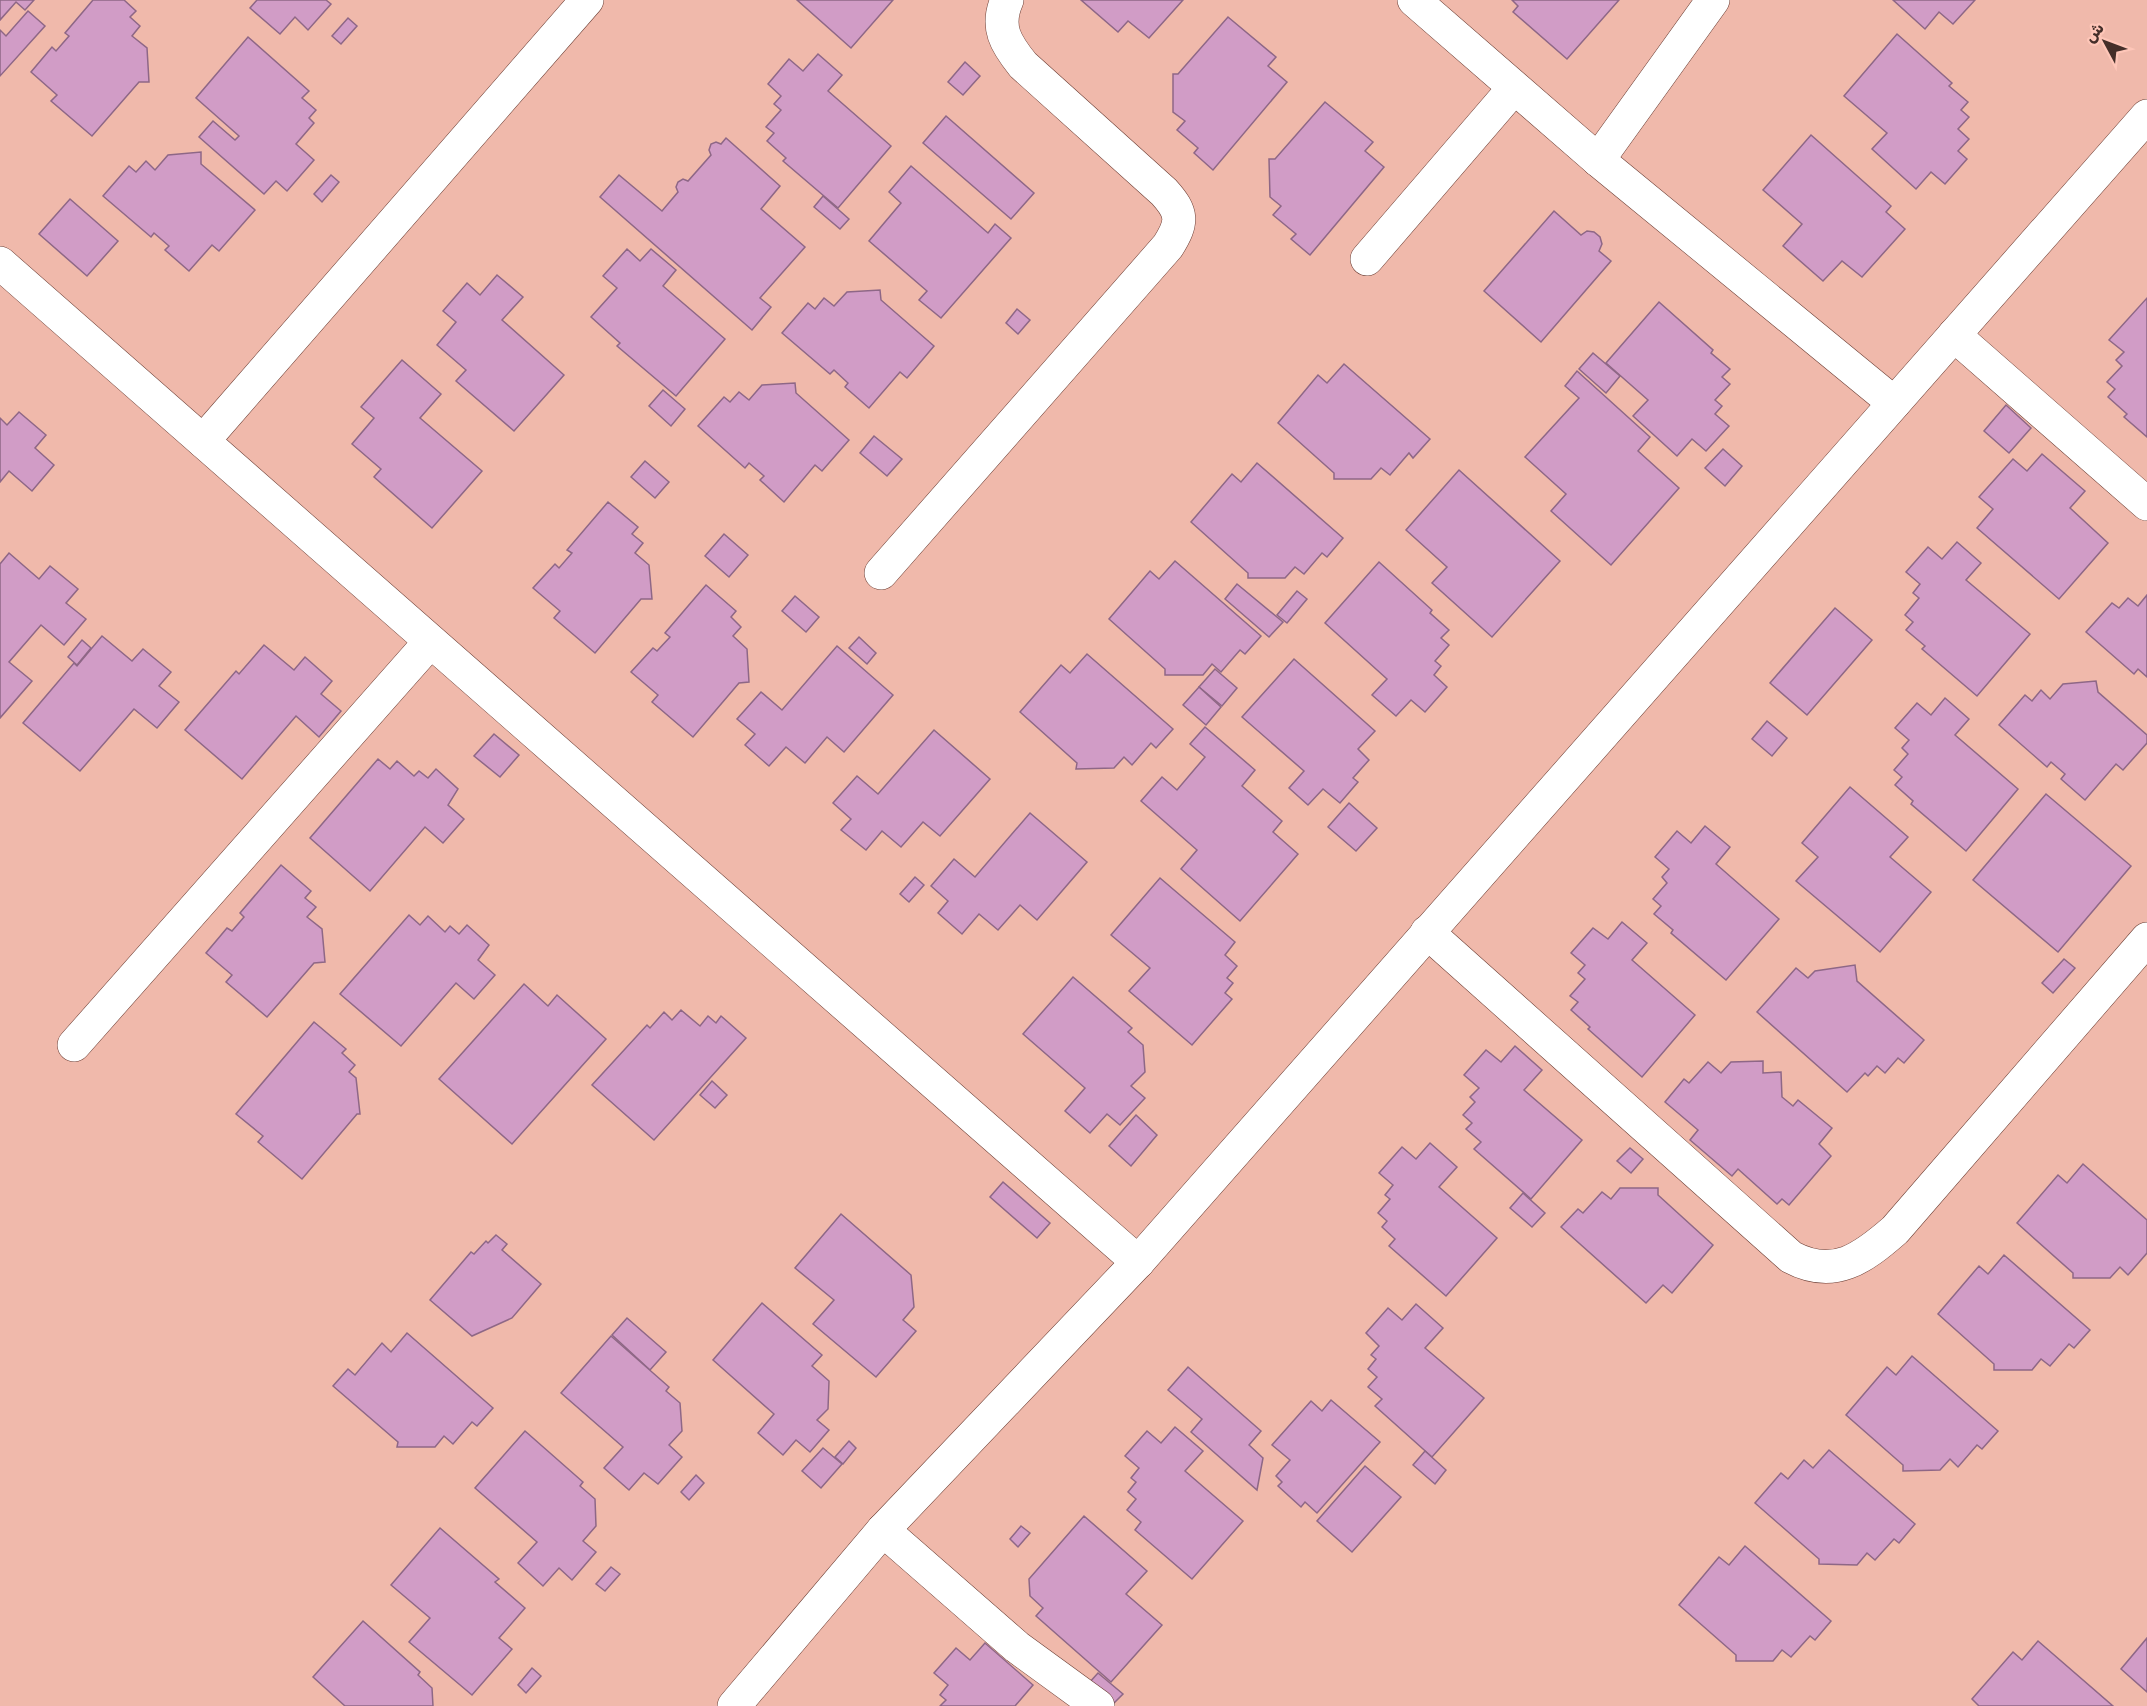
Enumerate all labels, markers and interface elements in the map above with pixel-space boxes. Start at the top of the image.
north arrow [2075,12,2135,72]
text: ش [2080,19,2108,46]

